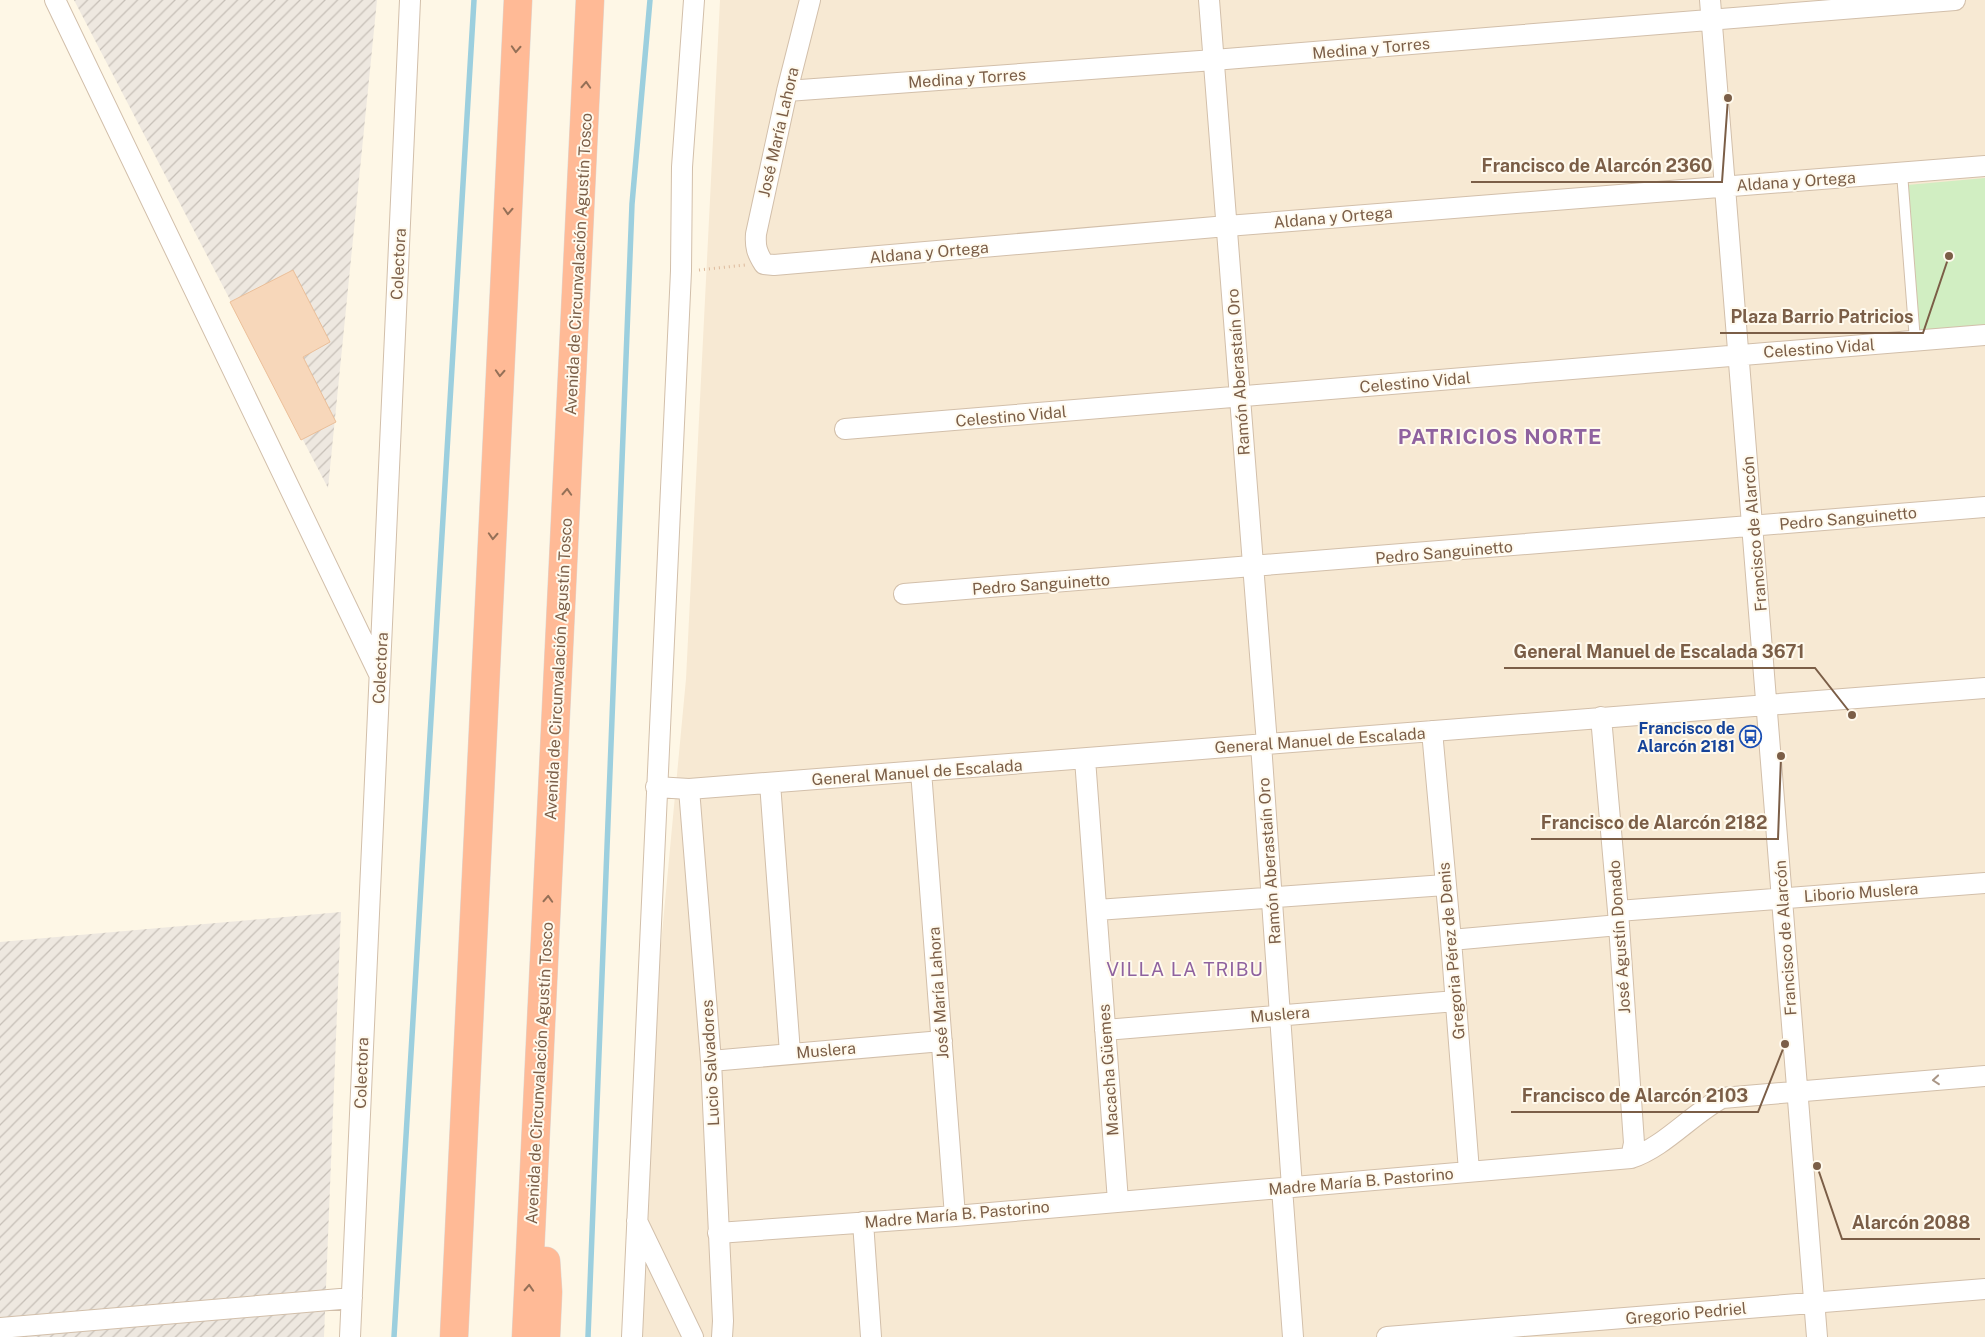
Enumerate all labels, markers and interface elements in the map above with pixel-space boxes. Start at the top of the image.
street label: Medina y Torres [1311,34,1431,63]
one-way arrow [511,45,521,53]
street label: José María Lahora [754,65,803,199]
street label: Medina y Torres [908,65,1027,92]
one-way arrow [581,80,592,88]
street label: Avenida de Circunvalación Agustín Tosco [561,112,596,416]
callout: Francisco de Alarcón 2360 [1471,149,1722,182]
text: Francisco de Alarcón 2360 [1482,155,1712,176]
street label: Aldana y Ortega [1736,168,1856,195]
street label: Aldana y Ortega [1273,203,1393,232]
one-way arrow [503,208,513,215]
street label: Colectora [387,228,410,300]
street label: Aldana y Ortega [869,238,989,267]
street label: Ramón Aberastaín Oro [1223,288,1254,456]
callout: Plaza Barrio Patricios [1720,300,1923,333]
text: Plaza Barrio Patricios [1730,306,1914,327]
street label: Celestino Vidal [1763,335,1875,362]
street label: Celestino Vidal [1359,368,1471,397]
one-way arrow [495,370,506,378]
street label: Celestino Vidal [955,402,1067,431]
district label: PATRICIOS NORTE [1398,424,1602,449]
street label: Francisco de Alarcón [1738,455,1771,612]
one-way arrow [561,487,572,495]
street label: Pedro Sanguinetto [1778,503,1918,534]
street label: Avenida de Circunvalación Agustín Tosco [541,517,576,821]
one-way arrow [487,532,498,540]
street label: Pedro Sanguinetto [1374,537,1514,568]
street label: Pedro Sanguinetto [972,570,1111,599]
street label: Colectora [369,632,392,704]
callout: General Manuel de Escalada 3671 [1504,635,1815,668]
text: General Manuel de Escalada 3671 [1514,641,1804,662]
place label: Francisco de Alarcón 2181 [1637,719,1735,756]
street label: General Manuel de Escalada [1214,724,1426,757]
bus stop icon: Francisco de Alarcón 2181 [1739,725,1763,749]
street label: General Manuel de Escalada [811,756,1023,789]
street label: Ramón Aberastaín Oro [1254,777,1285,945]
callout: Francisco de Alarcón 2182 [1531,806,1778,839]
text: Francisco de Alarcón 2182 [1541,812,1767,833]
street label: José Agustín Donado [1605,859,1634,1015]
street label: Francisco de Alarcón [1771,860,1800,1016]
street label: Gregoria Pérez de Denis [1434,862,1469,1040]
street label: Liborio Muslera [1803,879,1919,906]
one-way arrow [542,895,553,903]
street label: Avenida de Circunvalación Agustín Tosco [522,921,557,1225]
street label: José María Lahora [924,926,953,1060]
district label: VILLA LA TRIBU [1106,958,1264,980]
street label: Lucio Salvadores [698,999,723,1127]
street label: Muslera [1249,1002,1311,1027]
street label: Macacha Güemes [1094,1003,1123,1136]
street label: Colectora [351,1037,372,1109]
street label: Muslera [795,1038,857,1063]
one-way arrow [1932,1075,1940,1086]
callout: Francisco de Alarcón 2103 [1511,1079,1758,1112]
text: Francisco de Alarcón 2103 [1522,1085,1748,1106]
street label: Madre María B. Pastorino [1268,1164,1454,1199]
street label: Madre María B. Pastorino [864,1197,1050,1232]
callout: Alarcón 2088 [1842,1206,1980,1239]
text: Alarcón 2088 [1852,1212,1970,1233]
one-way arrow [523,1284,534,1292]
street label: Gregorio Pedriel [1625,1299,1748,1328]

